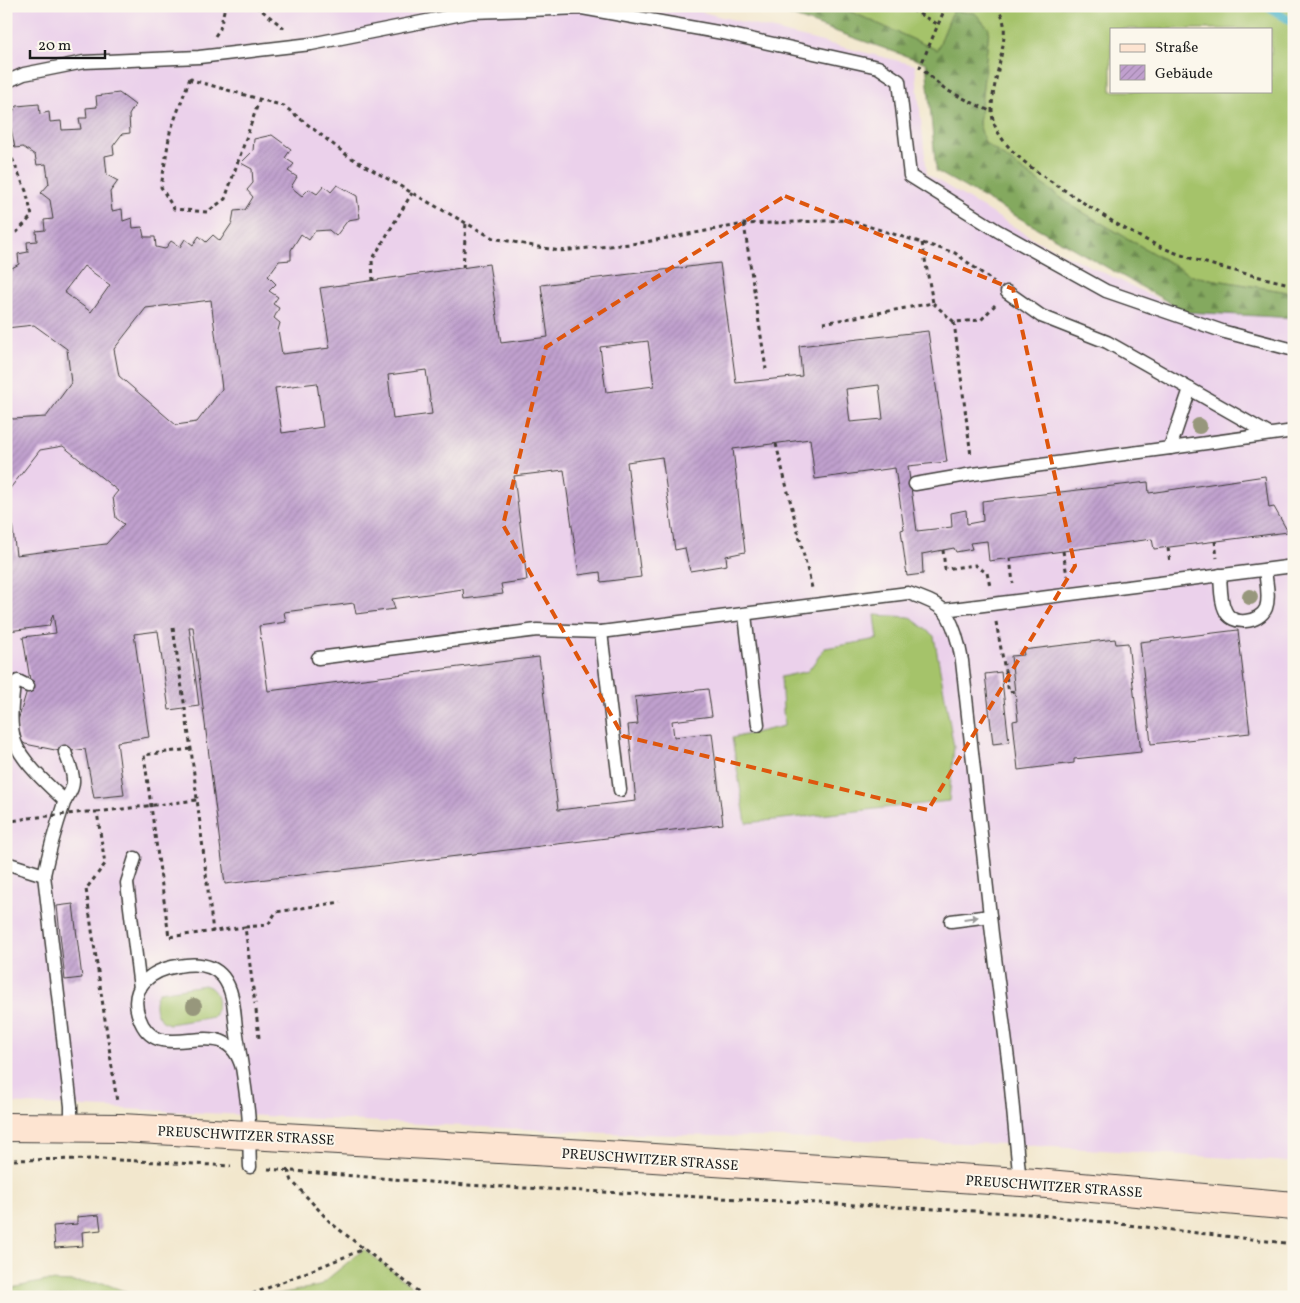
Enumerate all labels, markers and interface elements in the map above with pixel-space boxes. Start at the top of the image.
scale bar [30,28,105,60]
legend [1110,28,1272,92]
text: 20 m [38,36,71,57]
text: Straße [1155,38,1198,59]
text: Gebäude [1155,64,1213,85]
one-way arrow [963,914,979,922]
street label: PREUSCHWITZER STRASSE [157,1122,335,1151]
street label: PREUSCHWITZER STRASSE [561,1145,739,1176]
street label: PREUSCHWITZER STRASSE [965,1172,1143,1203]

